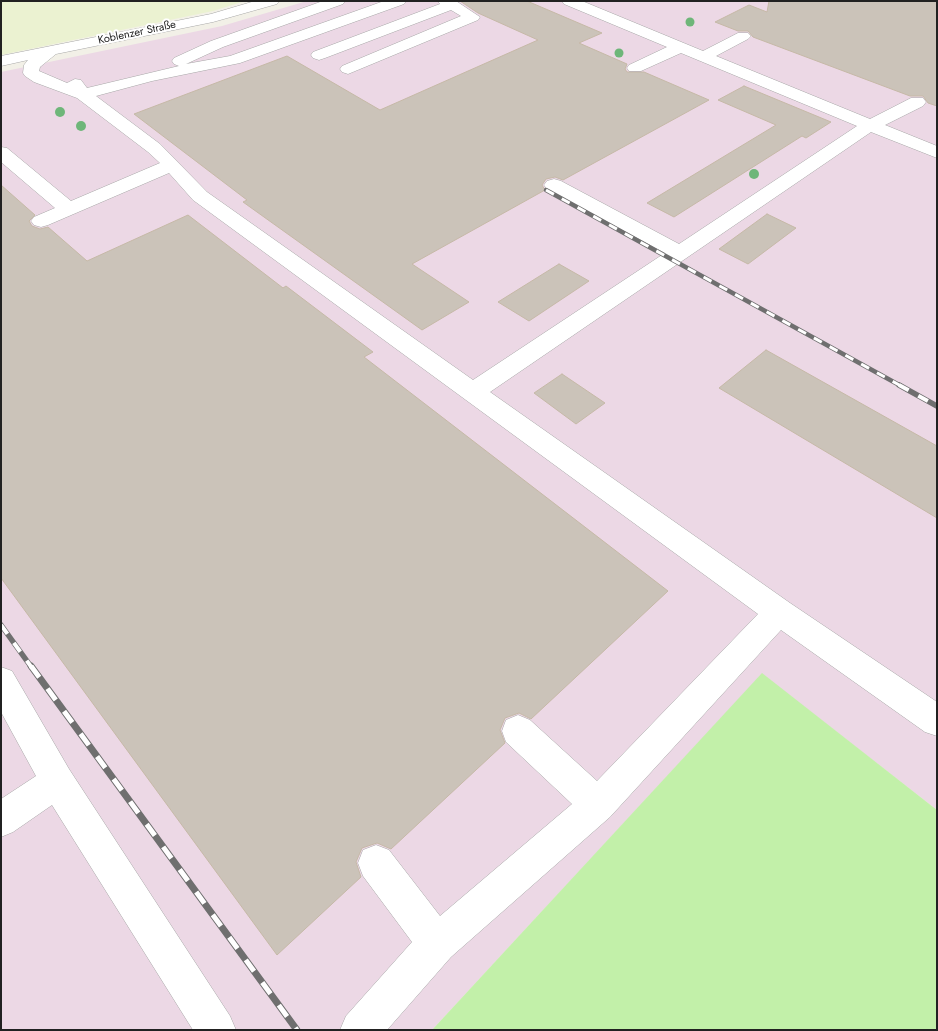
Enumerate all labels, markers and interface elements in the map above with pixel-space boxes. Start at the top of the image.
street label: Koblenzer Straße [97,18,177,48]

